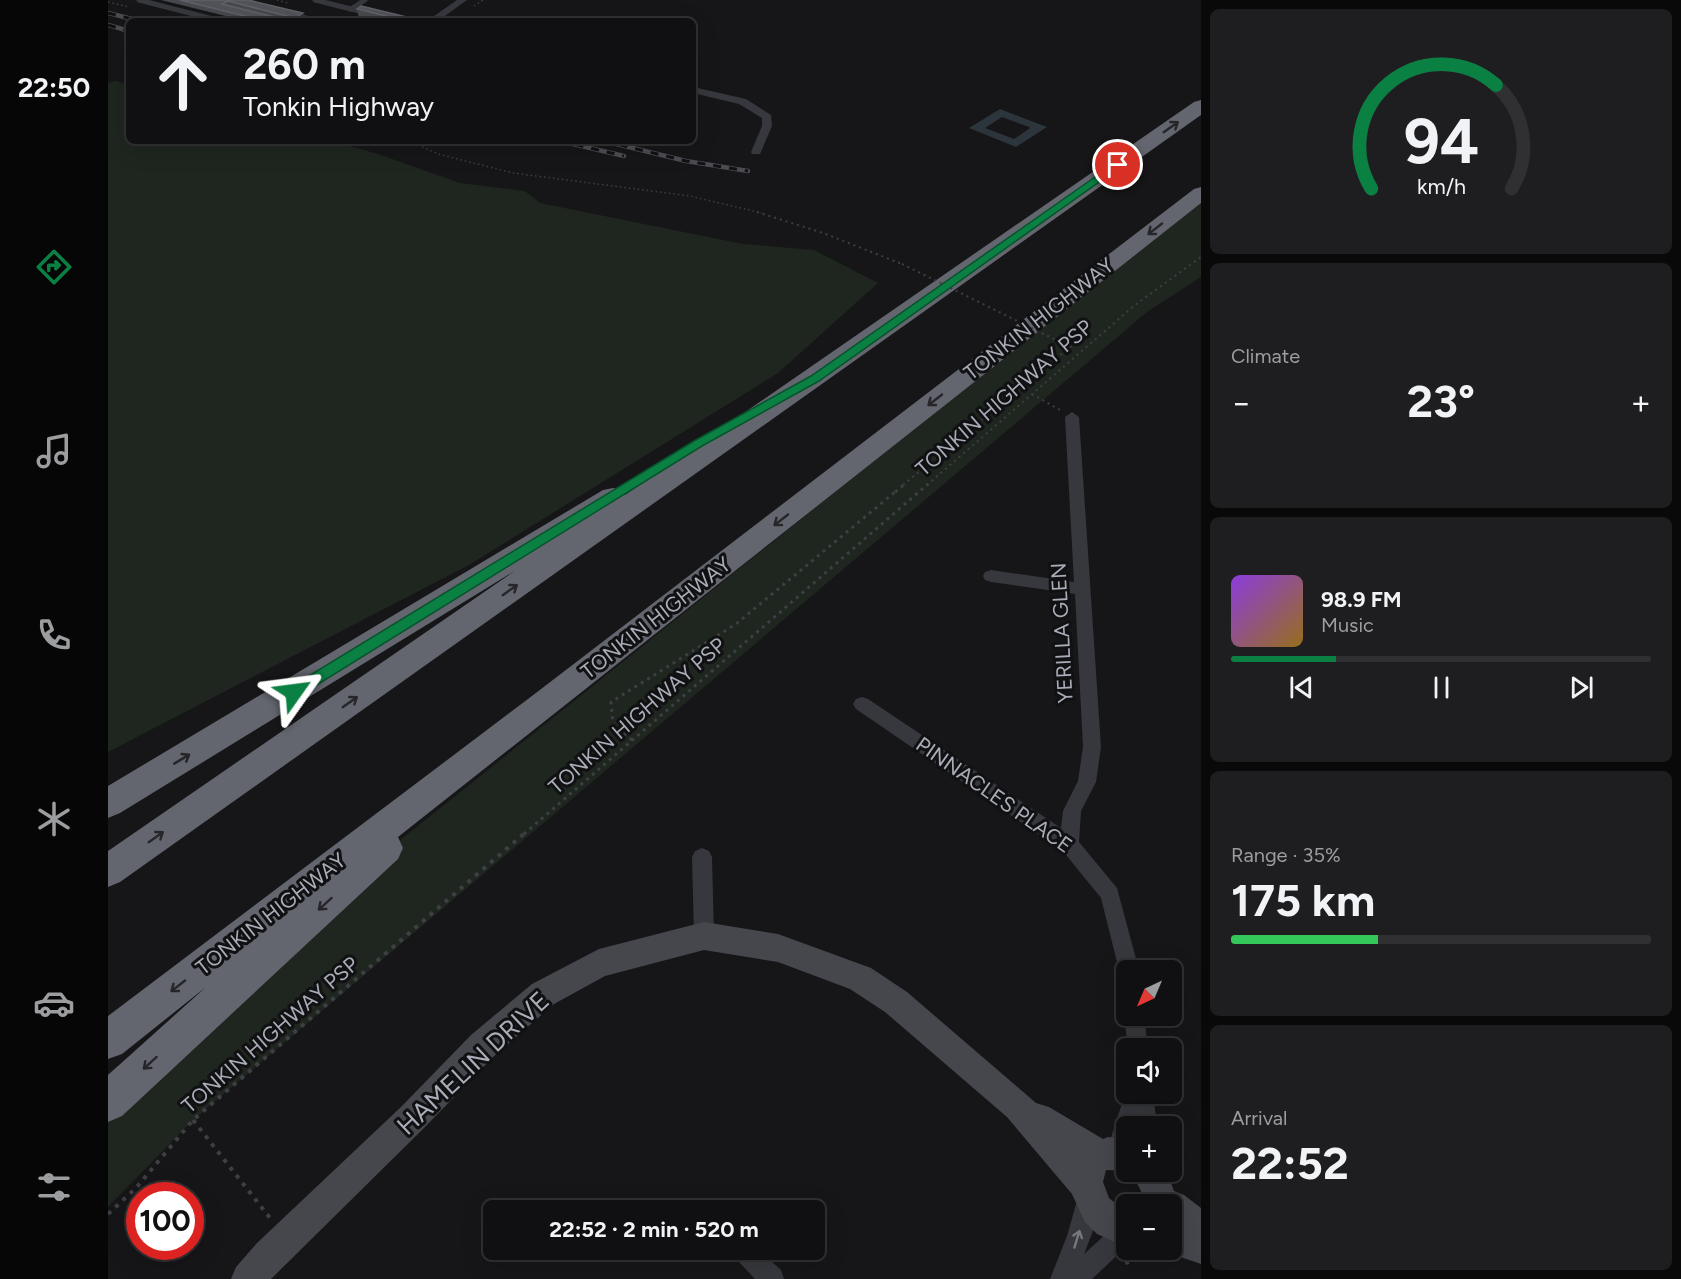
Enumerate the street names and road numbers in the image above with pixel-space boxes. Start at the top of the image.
street label: TONKIN HIGHWAY [959,252,1119,385]
street label: TONKIN HIGHWAY PSP [910,314,1097,481]
street label: TONKIN HIGHWAY [576,551,736,684]
street label: YERILLA GLEN [1045,562,1078,704]
street label: TONKIN HIGHWAY PSP [543,632,730,799]
street label: PINNACLES PLACE [911,731,1077,858]
street label: TONKIN HIGHWAY [191,847,351,980]
street label: TONKIN HIGHWAY PSP [176,951,363,1118]
street label: HAMELIN DRIVE [390,984,556,1142]

